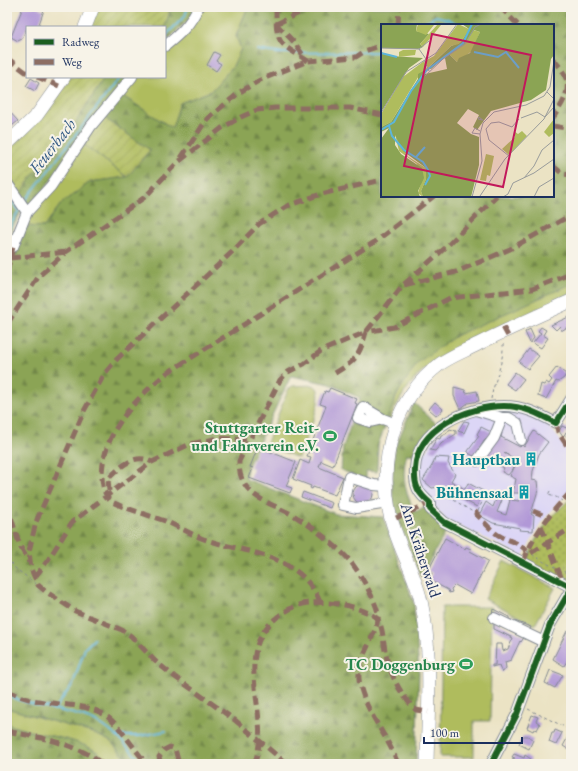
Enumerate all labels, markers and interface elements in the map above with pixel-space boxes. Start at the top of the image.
inset map [381,24,554,197]
legend [26,26,166,78]
text: Radweg [62,34,100,50]
text: Weg [62,54,82,70]
water label: Feuerbach [23,113,81,179]
place label: Stuttgarter Reit- und Fahrverein e.V. [191,417,319,456]
sports icon: Stuttgarter Reit- und Fahrverein e.V. [322,428,338,444]
place label: Hauptbau [452,449,520,470]
building icon: Hauptbau [523,451,539,467]
place label: Bühnensaal [436,482,513,503]
building icon: Bühnensaal [516,484,532,500]
street label: Am Kräherwald [396,499,446,601]
place label: TC Doggenburg [345,654,456,675]
sports icon: TC Doggenburg [458,656,474,672]
scale bar [424,719,522,745]
text: 100 m [430,725,460,741]

